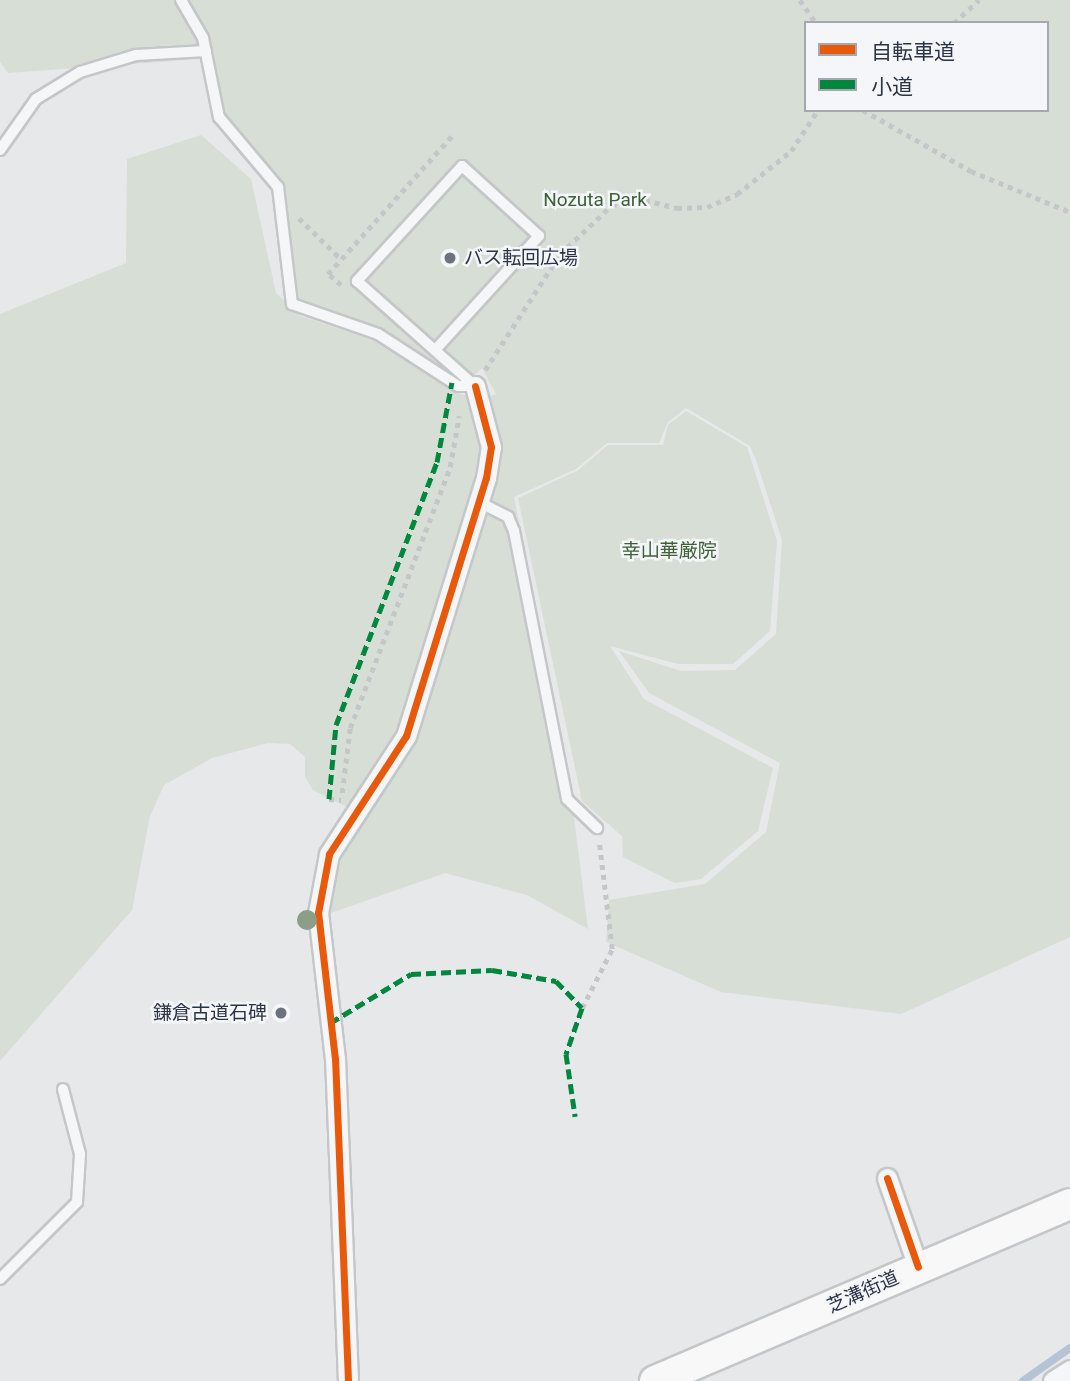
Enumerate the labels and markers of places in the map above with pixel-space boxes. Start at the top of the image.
place label: バス転回広場 [464,247,578,269]
marker: バス転回広場 [442,250,458,266]
place label: 鎌倉古道石碑 [153,1002,267,1024]
marker: 鎌倉古道石碑 [273,1005,289,1021]

